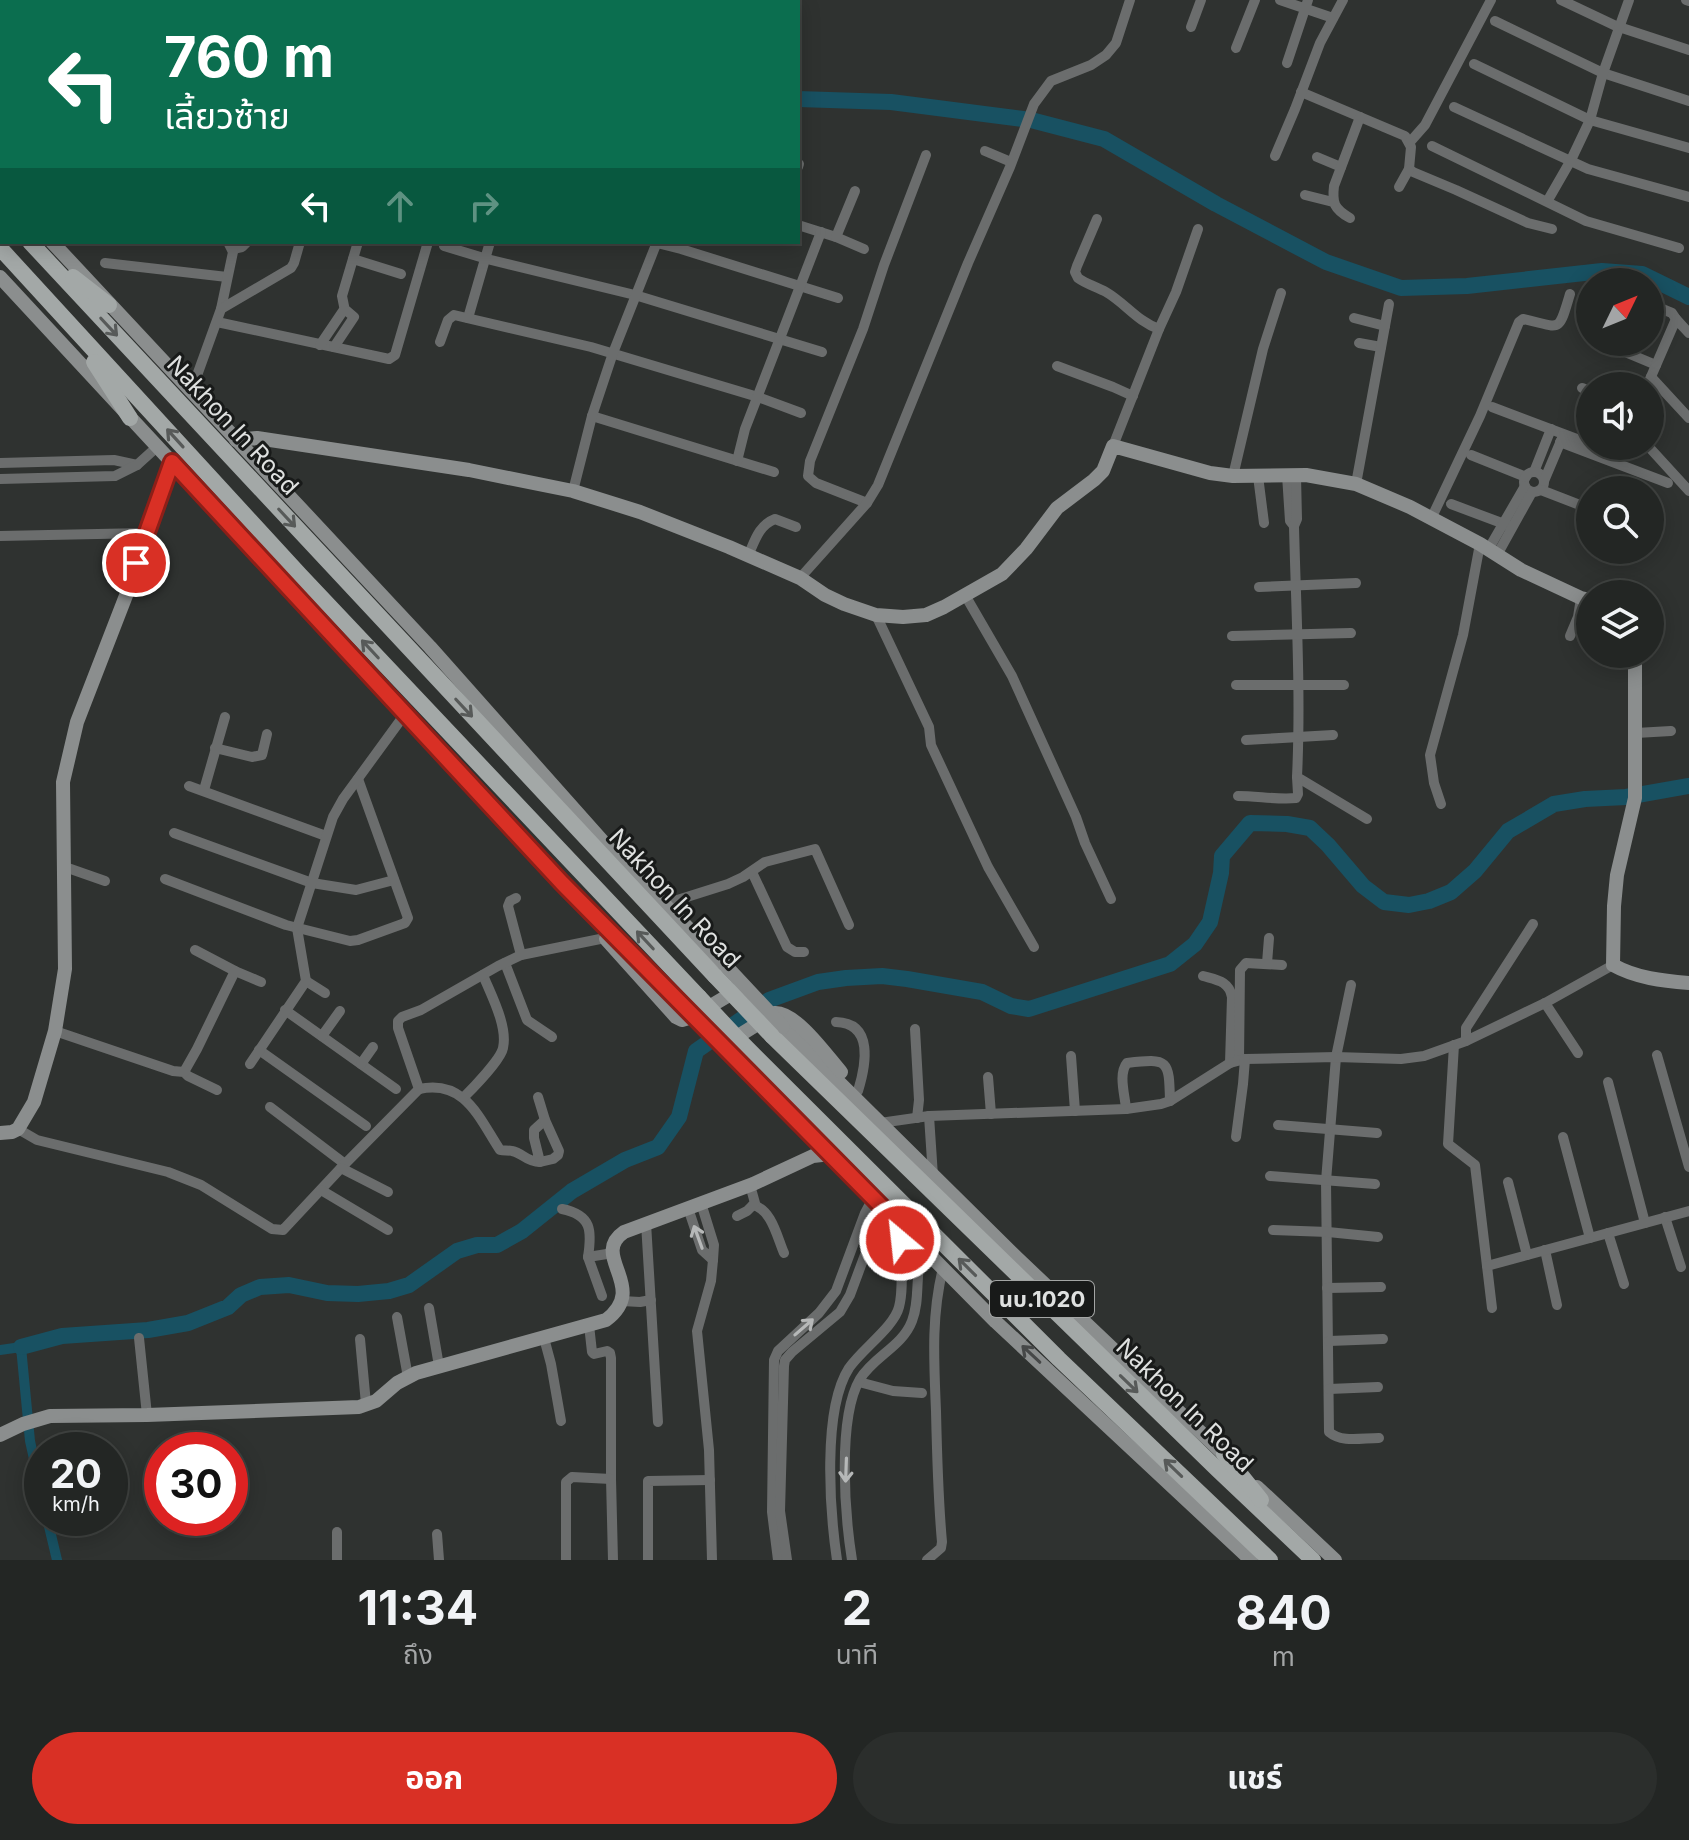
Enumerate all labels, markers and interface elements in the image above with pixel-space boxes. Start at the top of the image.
text: 760 m [164,23,334,91]
icon: left [32,32,136,136]
text: เลี้ยวซ้าย [164,94,290,138]
icon: left [294,184,338,228]
icon: ahead [378,184,422,228]
icon: right [462,184,506,228]
north arrow [1576,268,1664,356]
map controls [1576,268,1664,668]
one-way arrow [100,317,118,337]
street label: Nakhon In Road [161,349,305,501]
button: sound [1576,372,1664,460]
one-way arrow [165,428,184,448]
button: search [1576,476,1664,564]
one-way arrow [277,507,295,527]
pin [102,529,170,597]
icon: arrive [114,541,158,585]
button: layers [1576,580,1664,668]
one-way arrow [361,639,380,659]
one-way arrow [455,697,473,717]
street label: Nakhon In Road [603,822,747,974]
one-way arrow [636,930,655,950]
position arrow [858,1198,942,1282]
one-way arrow [690,1225,704,1250]
one-way arrow [957,1257,976,1277]
road number: นบ.1020 [990,1281,1094,1317]
one-way arrow [793,1318,813,1336]
street label: Nakhon In Road [1110,1332,1260,1478]
one-way arrow [1021,1345,1041,1364]
one-way arrow [1119,1374,1138,1393]
speed limit sign: 30 [144,1432,248,1536]
text: 20 [50,1449,102,1498]
one-way arrow [838,1456,853,1483]
one-way arrow [1163,1459,1183,1478]
text: km/h [52,1492,100,1516]
text: 11:34 [357,1578,478,1637]
text: 2 [842,1578,872,1637]
text: 840 [1235,1583,1332,1642]
text: ถึง [403,1639,433,1670]
text: นาที [836,1639,878,1670]
text: m [1272,1641,1295,1672]
button: ออก [32,1732,837,1824]
button: แชร์ [853,1732,1657,1824]

